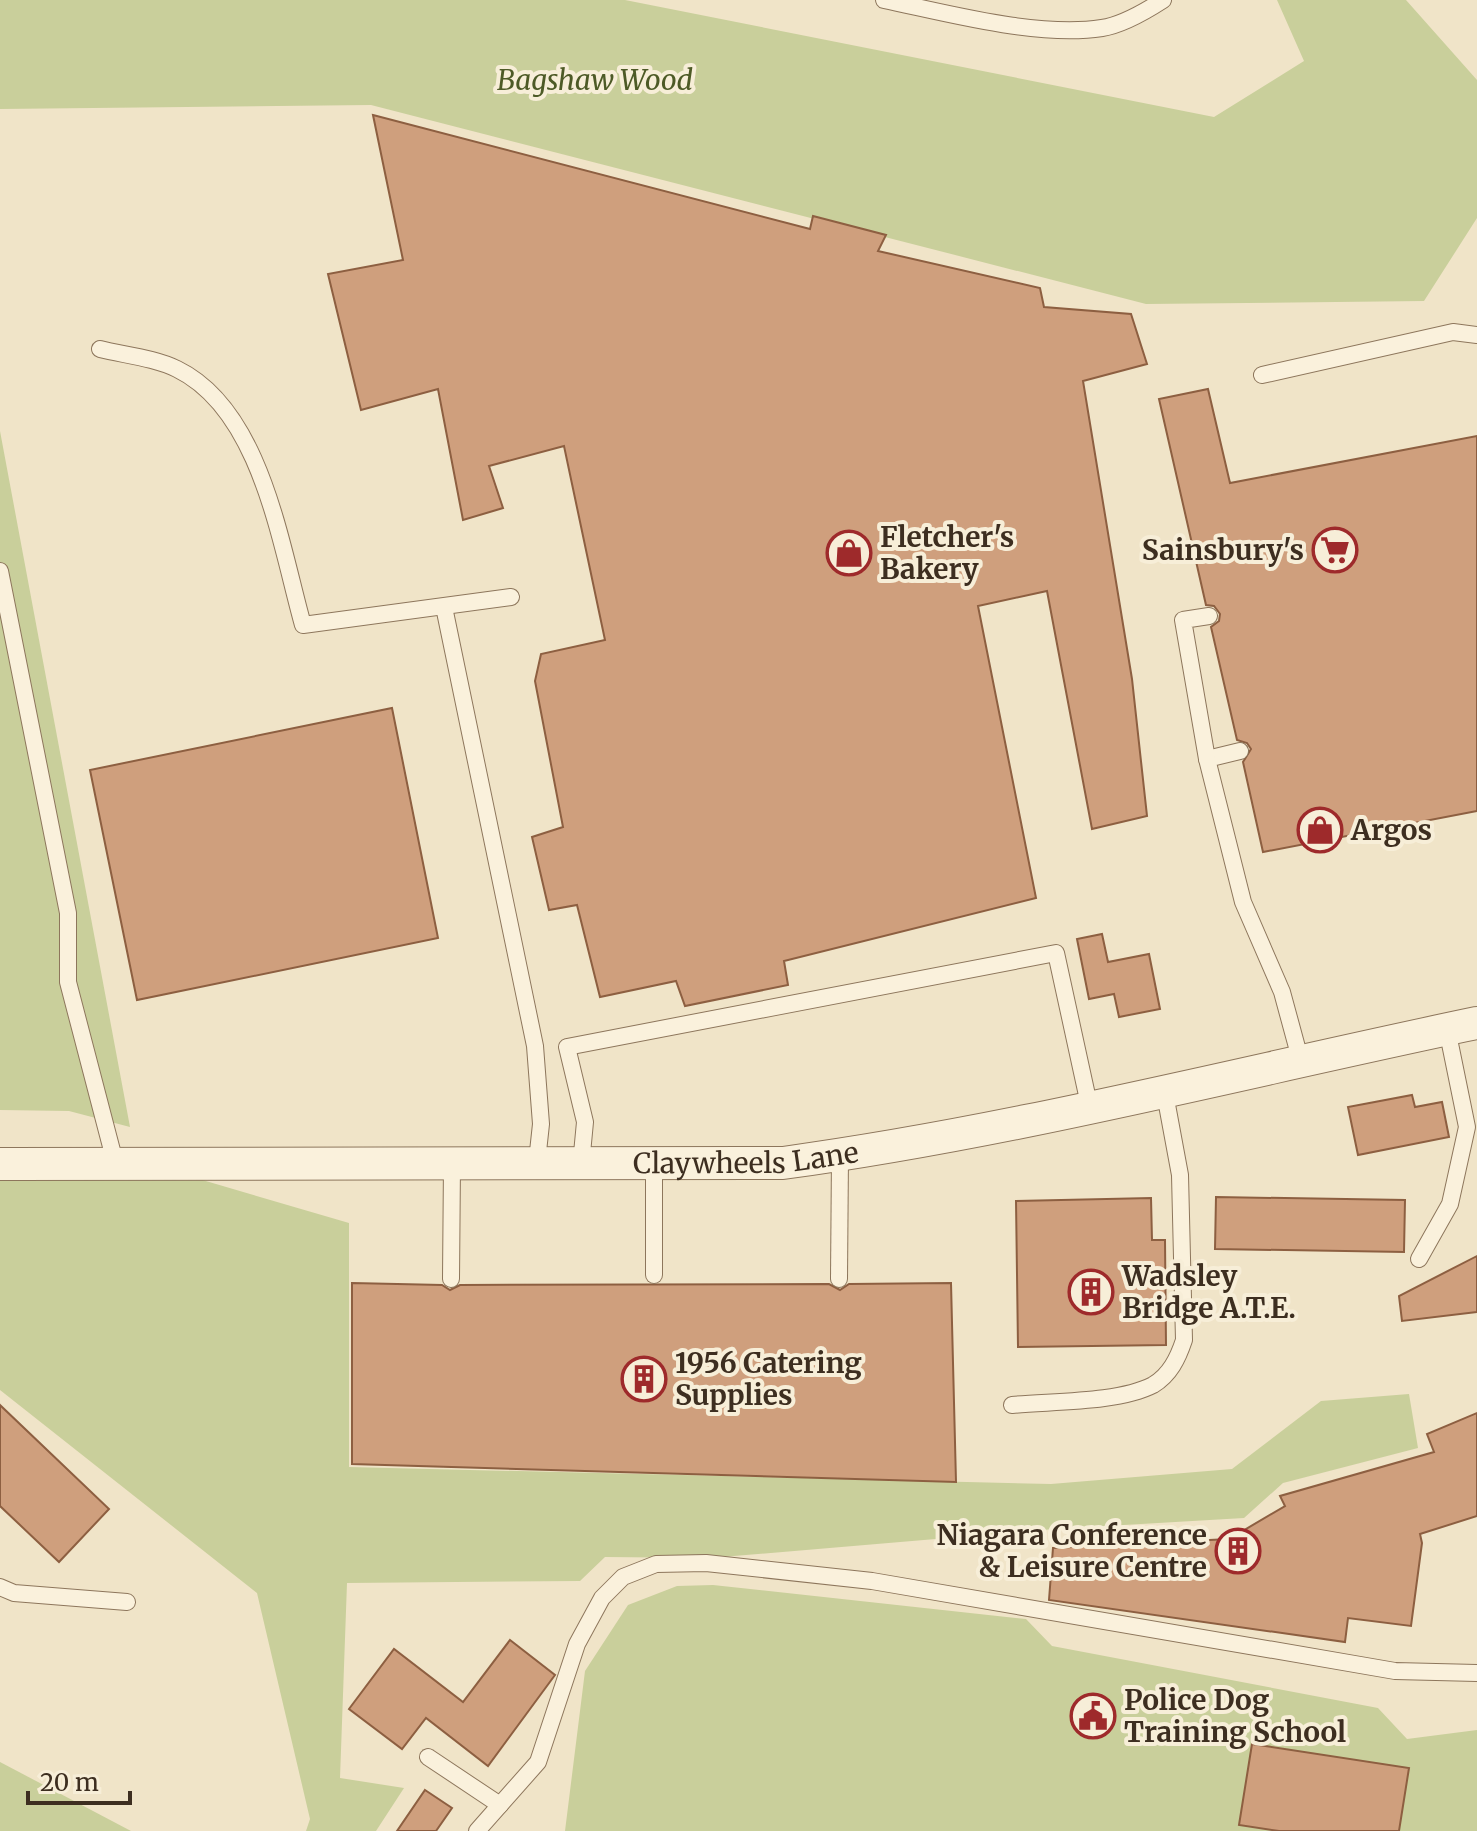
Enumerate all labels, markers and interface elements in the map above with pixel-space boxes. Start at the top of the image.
park label: Bagshaw Wood [497,62,693,98]
place label: Fletcher's Bakery [880,519,1014,587]
supermarket icon: Sainsbury's [1311,526,1359,574]
shop icon: Fletcher's Bakery [825,529,873,577]
place label: Sainsbury's [1142,532,1304,568]
shop icon: Argos [1296,806,1344,854]
place label: Argos [1350,812,1432,848]
street label: Claywheels Lane [633,1134,861,1181]
place label: Wadsley Bridge A.T.E. [1121,1258,1296,1326]
building icon: Wadsley Bridge A.T.E. [1067,1268,1115,1316]
place label: 1956 Catering Supplies [675,1345,862,1413]
building icon: 1956 Catering Supplies [620,1355,668,1403]
place label: Niagara Conference & Leisure Centre [937,1517,1207,1585]
building icon: Niagara Conference & Leisure Centre [1214,1527,1262,1575]
place label: Police Dog Training School [1124,1682,1346,1750]
public building icon: Police Dog Training School [1069,1692,1117,1740]
scale bar [28,1755,130,1805]
text: 20 m [40,1767,99,1798]

